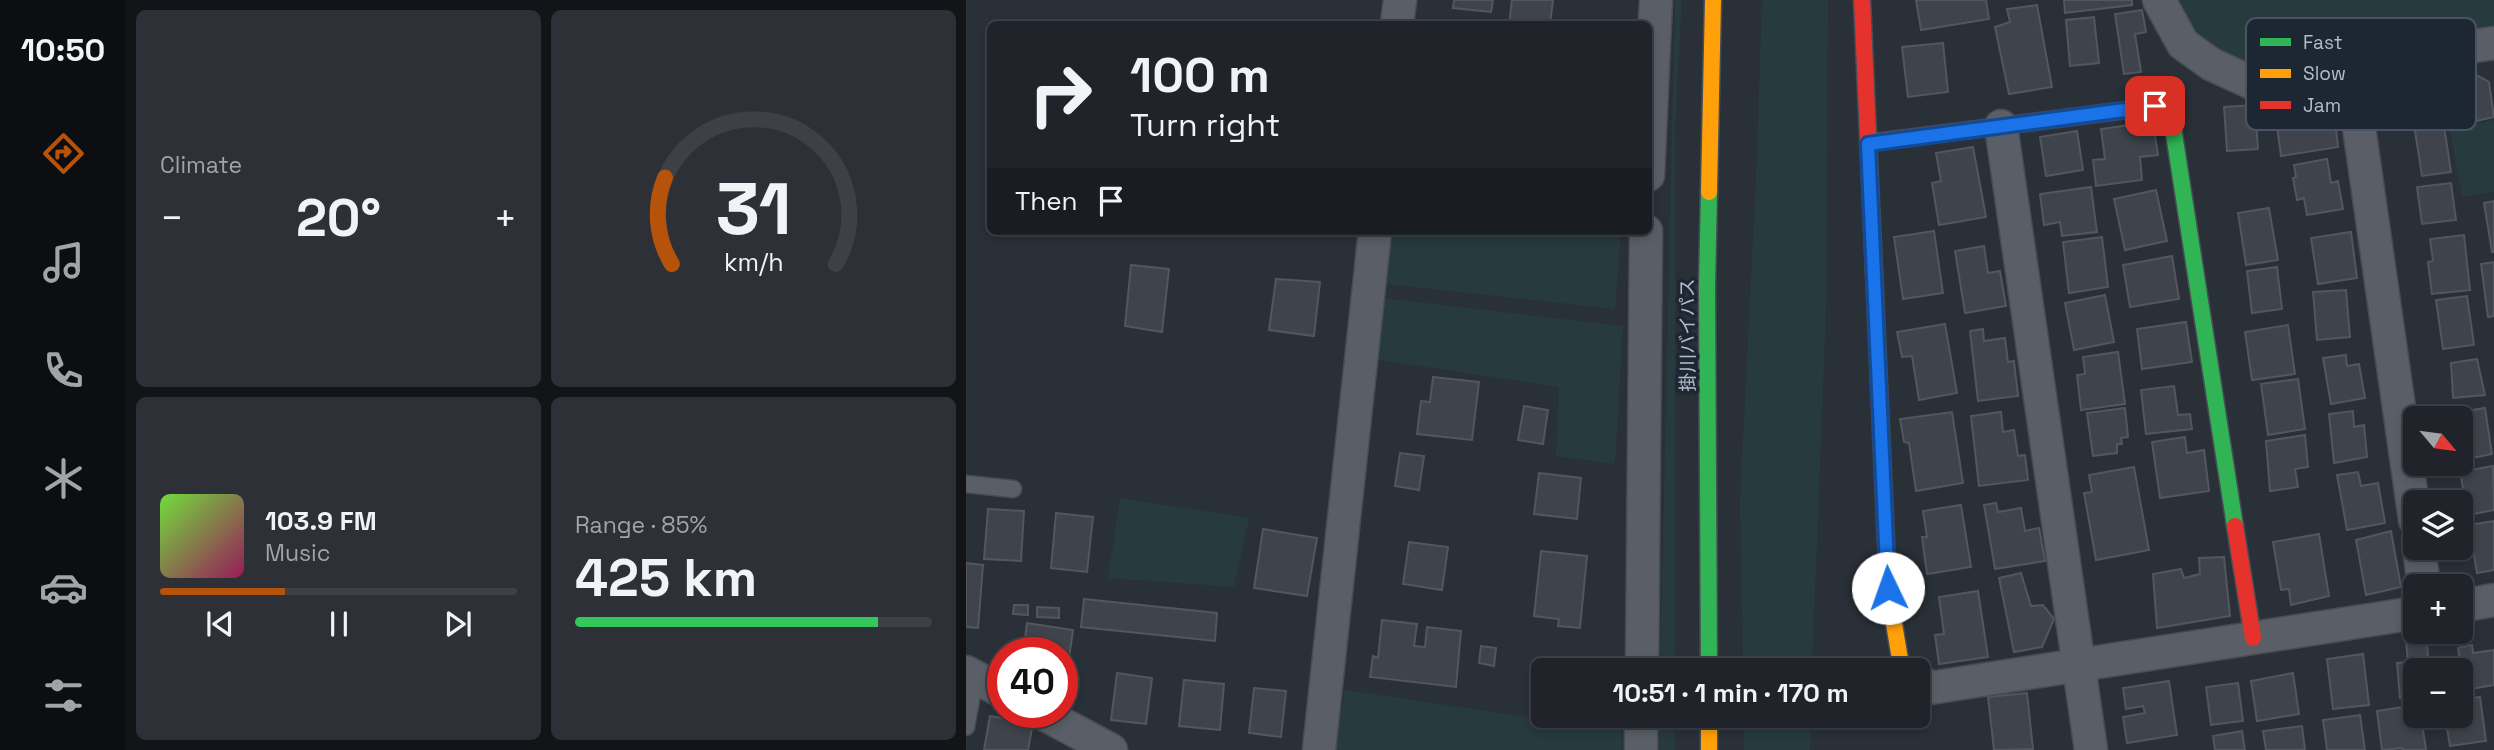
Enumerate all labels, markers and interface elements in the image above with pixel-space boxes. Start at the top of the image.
legend [2246,18,2476,130]
text: 10:50 [21,30,105,70]
text: Fast [2303,30,2343,55]
text: 100 m [1130,44,1270,106]
icon: right [1015,49,1106,140]
text: Slow [2303,61,2346,86]
pin [2125,76,2185,136]
icon: arrive [2136,87,2174,125]
text: Jam [2303,93,2341,118]
text: Turn right [1130,105,1280,145]
icon: directions [39,129,88,178]
text: Climate [160,150,242,180]
text: 31 [716,163,791,256]
icon: arrive [1092,182,1130,220]
text: Then [1015,184,1078,218]
text: 20° [296,185,381,251]
text: − [160,194,184,242]
text: + [493,194,517,242]
icon: music [39,238,88,287]
text: km/h [724,246,783,278]
street label: 掛川バイパス [1675,278,1700,392]
icon: phone [39,346,88,395]
north arrow [2403,406,2473,476]
map controls [2403,406,2473,728]
icon: climate [39,454,88,503]
button: layers [2403,490,2473,560]
text: 103.9 FM [265,504,377,538]
text: Range · 85% [575,510,707,540]
text: Music [265,538,330,568]
text: 425 km [575,545,757,611]
position arrow [1851,551,1925,625]
icon: car [39,563,88,612]
button: + [2403,574,2473,644]
icon: previous [201,605,239,643]
icon: pause [320,605,358,643]
icon: next [439,605,477,643]
speed limit sign: 40 [987,637,1078,728]
button: − [2403,658,2473,728]
icon: filters [39,671,88,720]
text: 10:51 · 1 min · 170 m [1612,676,1849,710]

